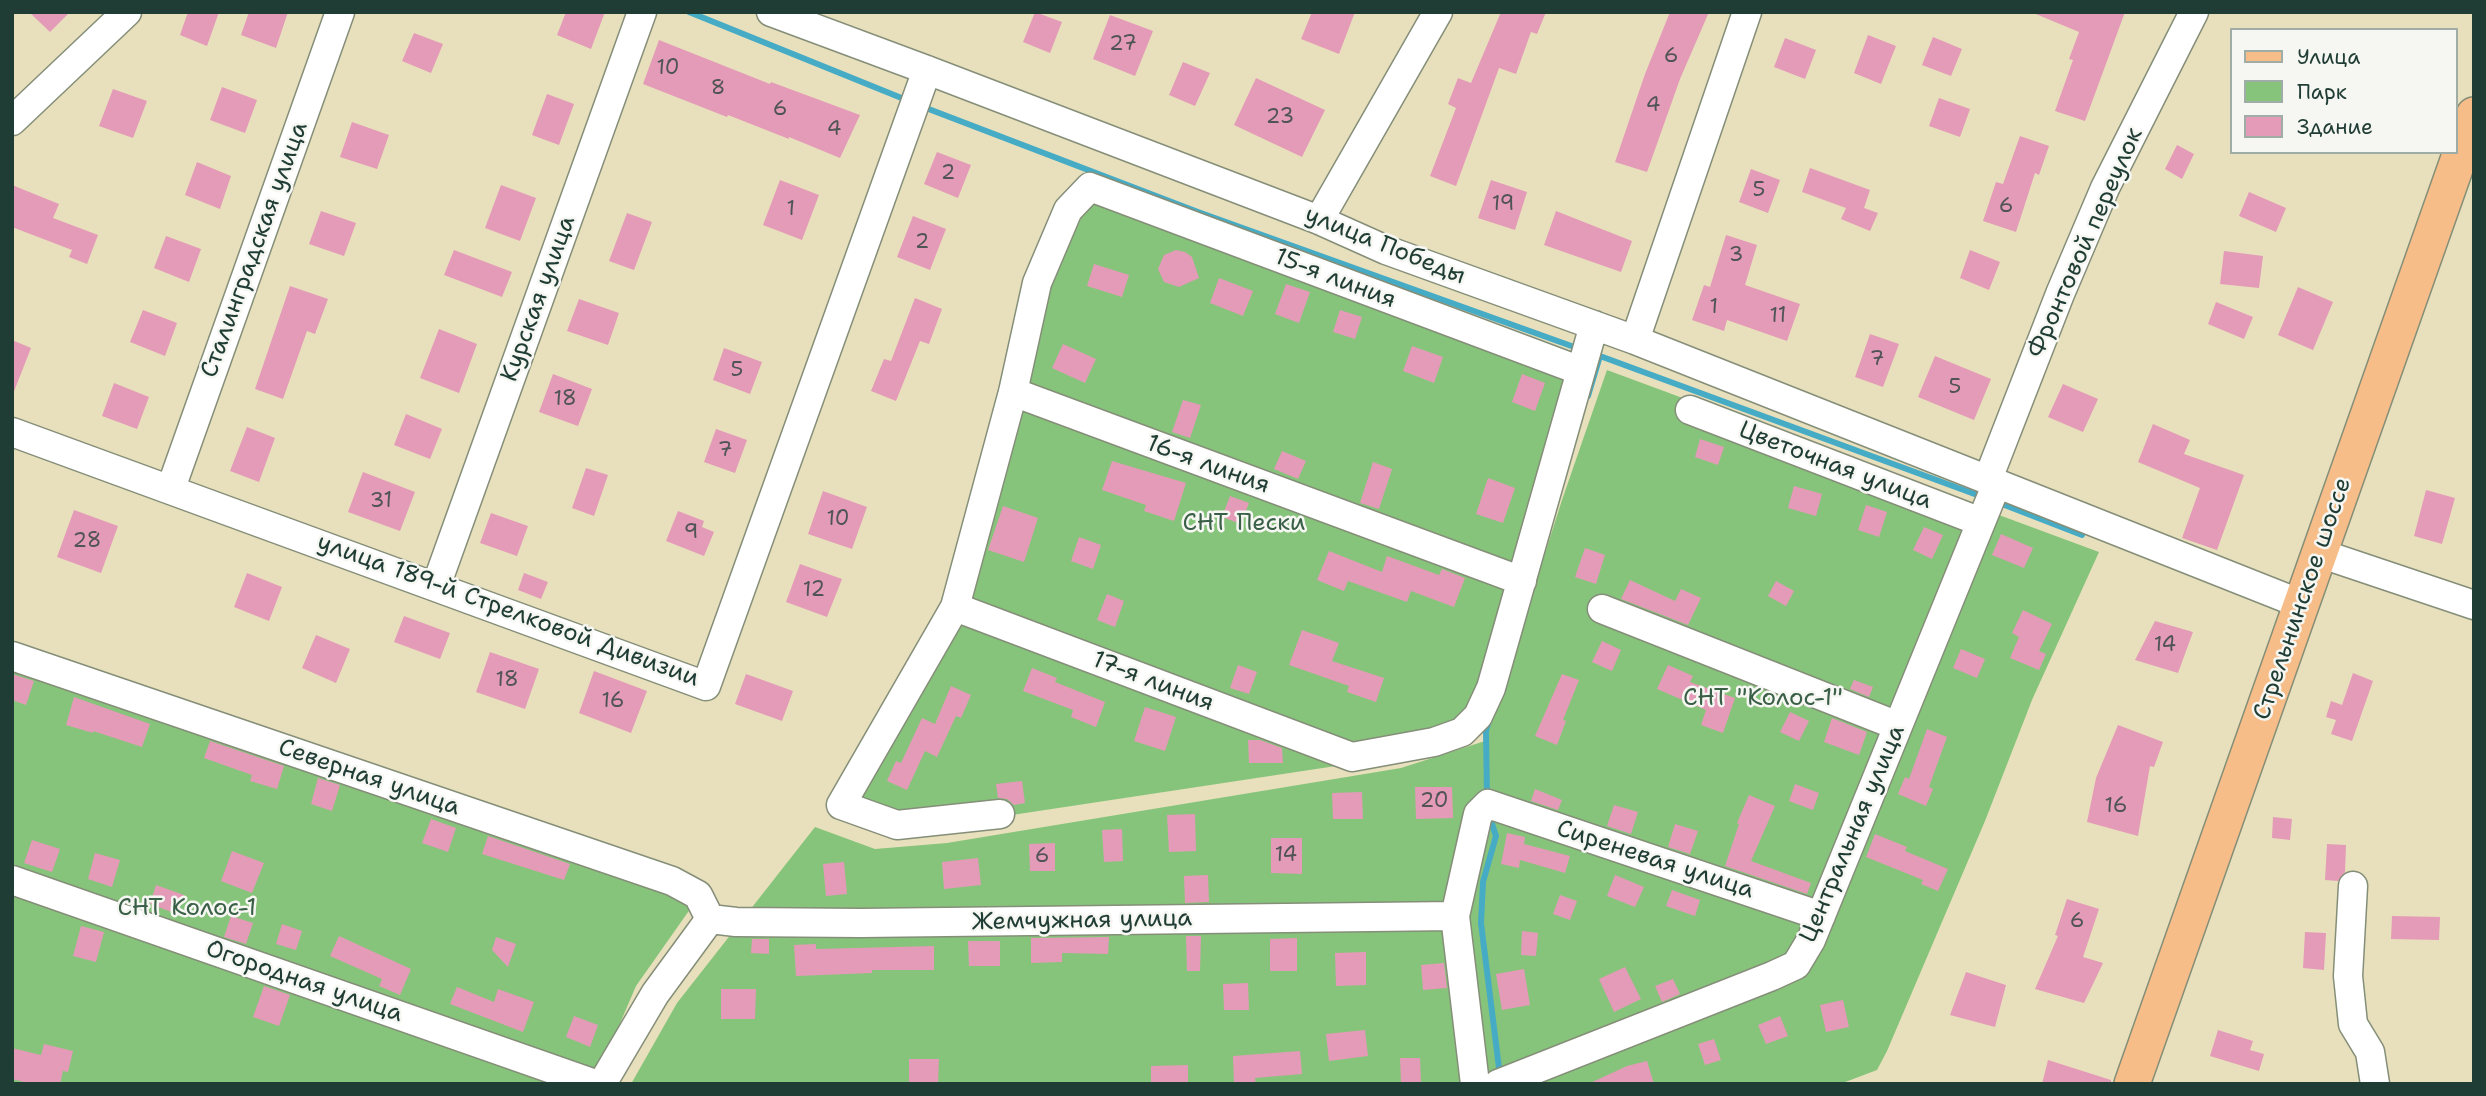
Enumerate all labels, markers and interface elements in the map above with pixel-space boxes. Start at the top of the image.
legend [2230,28,2458,154]
house number: 27 [1109,32,1137,58]
text: Улица [2297,43,2360,71]
house number: 6 [1664,44,1678,70]
house number: 10 [657,56,679,82]
house number: 8 [711,76,725,102]
text: Парк [2297,78,2347,106]
house number: 4 [1646,93,1660,119]
house number: 6 [773,97,787,123]
house number: 23 [1266,105,1294,131]
text: Здание [2297,113,2373,141]
house number: 4 [827,117,841,143]
street label: Сталинградская улица [195,118,315,382]
street label: Фронтовой переулок [2022,124,2150,362]
house number: 2 [941,161,955,187]
house number: 5 [1753,178,1765,204]
house number: 19 [1492,192,1514,218]
house number: 6 [1999,194,2013,220]
house number: 1 [787,197,795,223]
street label: улица Победы [1300,201,1470,291]
street label: Курская улица [496,212,582,386]
house number: 2 [915,230,929,256]
street label: 15-я линия [1270,243,1400,315]
house number: 3 [1729,243,1743,269]
house number: 1 [1710,295,1718,321]
house number: 11 [1770,304,1786,330]
house number: 7 [1870,347,1884,373]
house number: 5 [731,358,743,384]
house number: 5 [1949,375,1961,401]
house number: 18 [553,387,577,413]
street label: Цветочная улица [1735,416,1935,516]
street label: 16-я линия [1143,429,1273,501]
house number: 7 [718,438,732,464]
street label: Стрельнинское шоссе [2248,474,2358,724]
house number: 31 [370,489,392,515]
house number: 10 [827,507,849,533]
park label: СНТ Пески [1183,510,1305,538]
house number: 9 [684,520,698,546]
street label: улица 189-й Стрелковой Дивизии [313,528,703,694]
house number: 28 [73,529,101,555]
house number: 12 [803,578,825,604]
house number: 14 [2154,633,2176,659]
street label: 17-я линия [1088,646,1218,718]
house number: 18 [495,668,519,694]
park label: СНТ "Колос-1" [1683,685,1843,713]
house number: 16 [602,689,624,715]
street label: Центральная улица [1794,721,1912,947]
street label: Северная улица [274,733,464,823]
house number: 20 [1420,789,1448,815]
house number: 16 [2105,794,2127,820]
street label: Сиреневая улица [1553,815,1757,905]
house number: 14 [1275,843,1297,869]
house number: 6 [1035,844,1049,870]
park label: СНТ Колос-1 [117,895,257,923]
street label: Жемчужная улица [972,905,1192,937]
house number: 6 [2070,909,2084,935]
street label: Огородная улица [202,935,406,1029]

